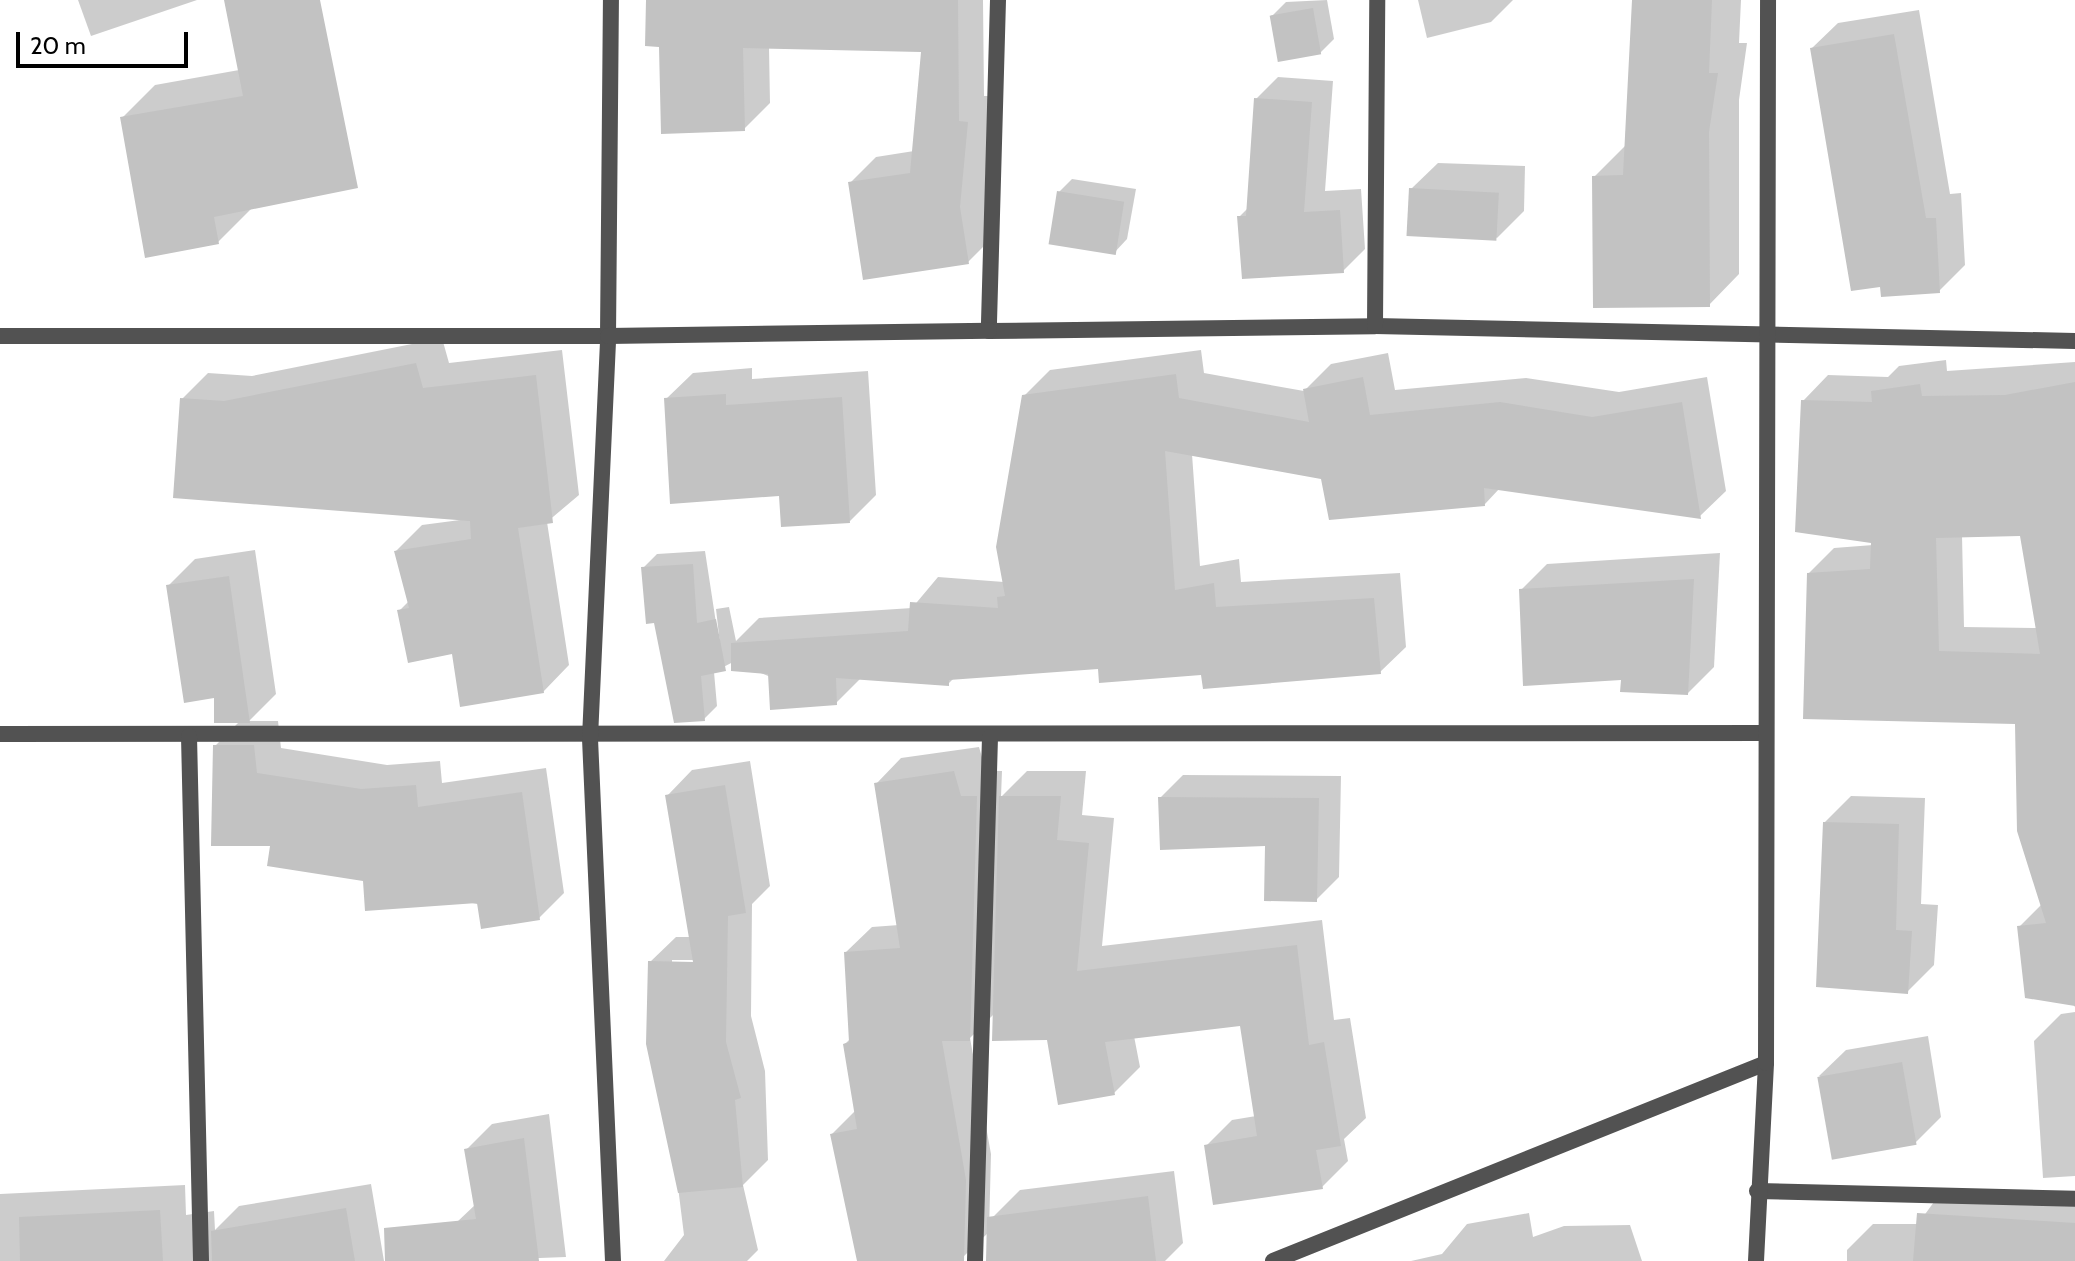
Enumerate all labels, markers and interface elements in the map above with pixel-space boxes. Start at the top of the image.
scale bar [20,16,192,66]
text: 20 m [30,31,86,60]

